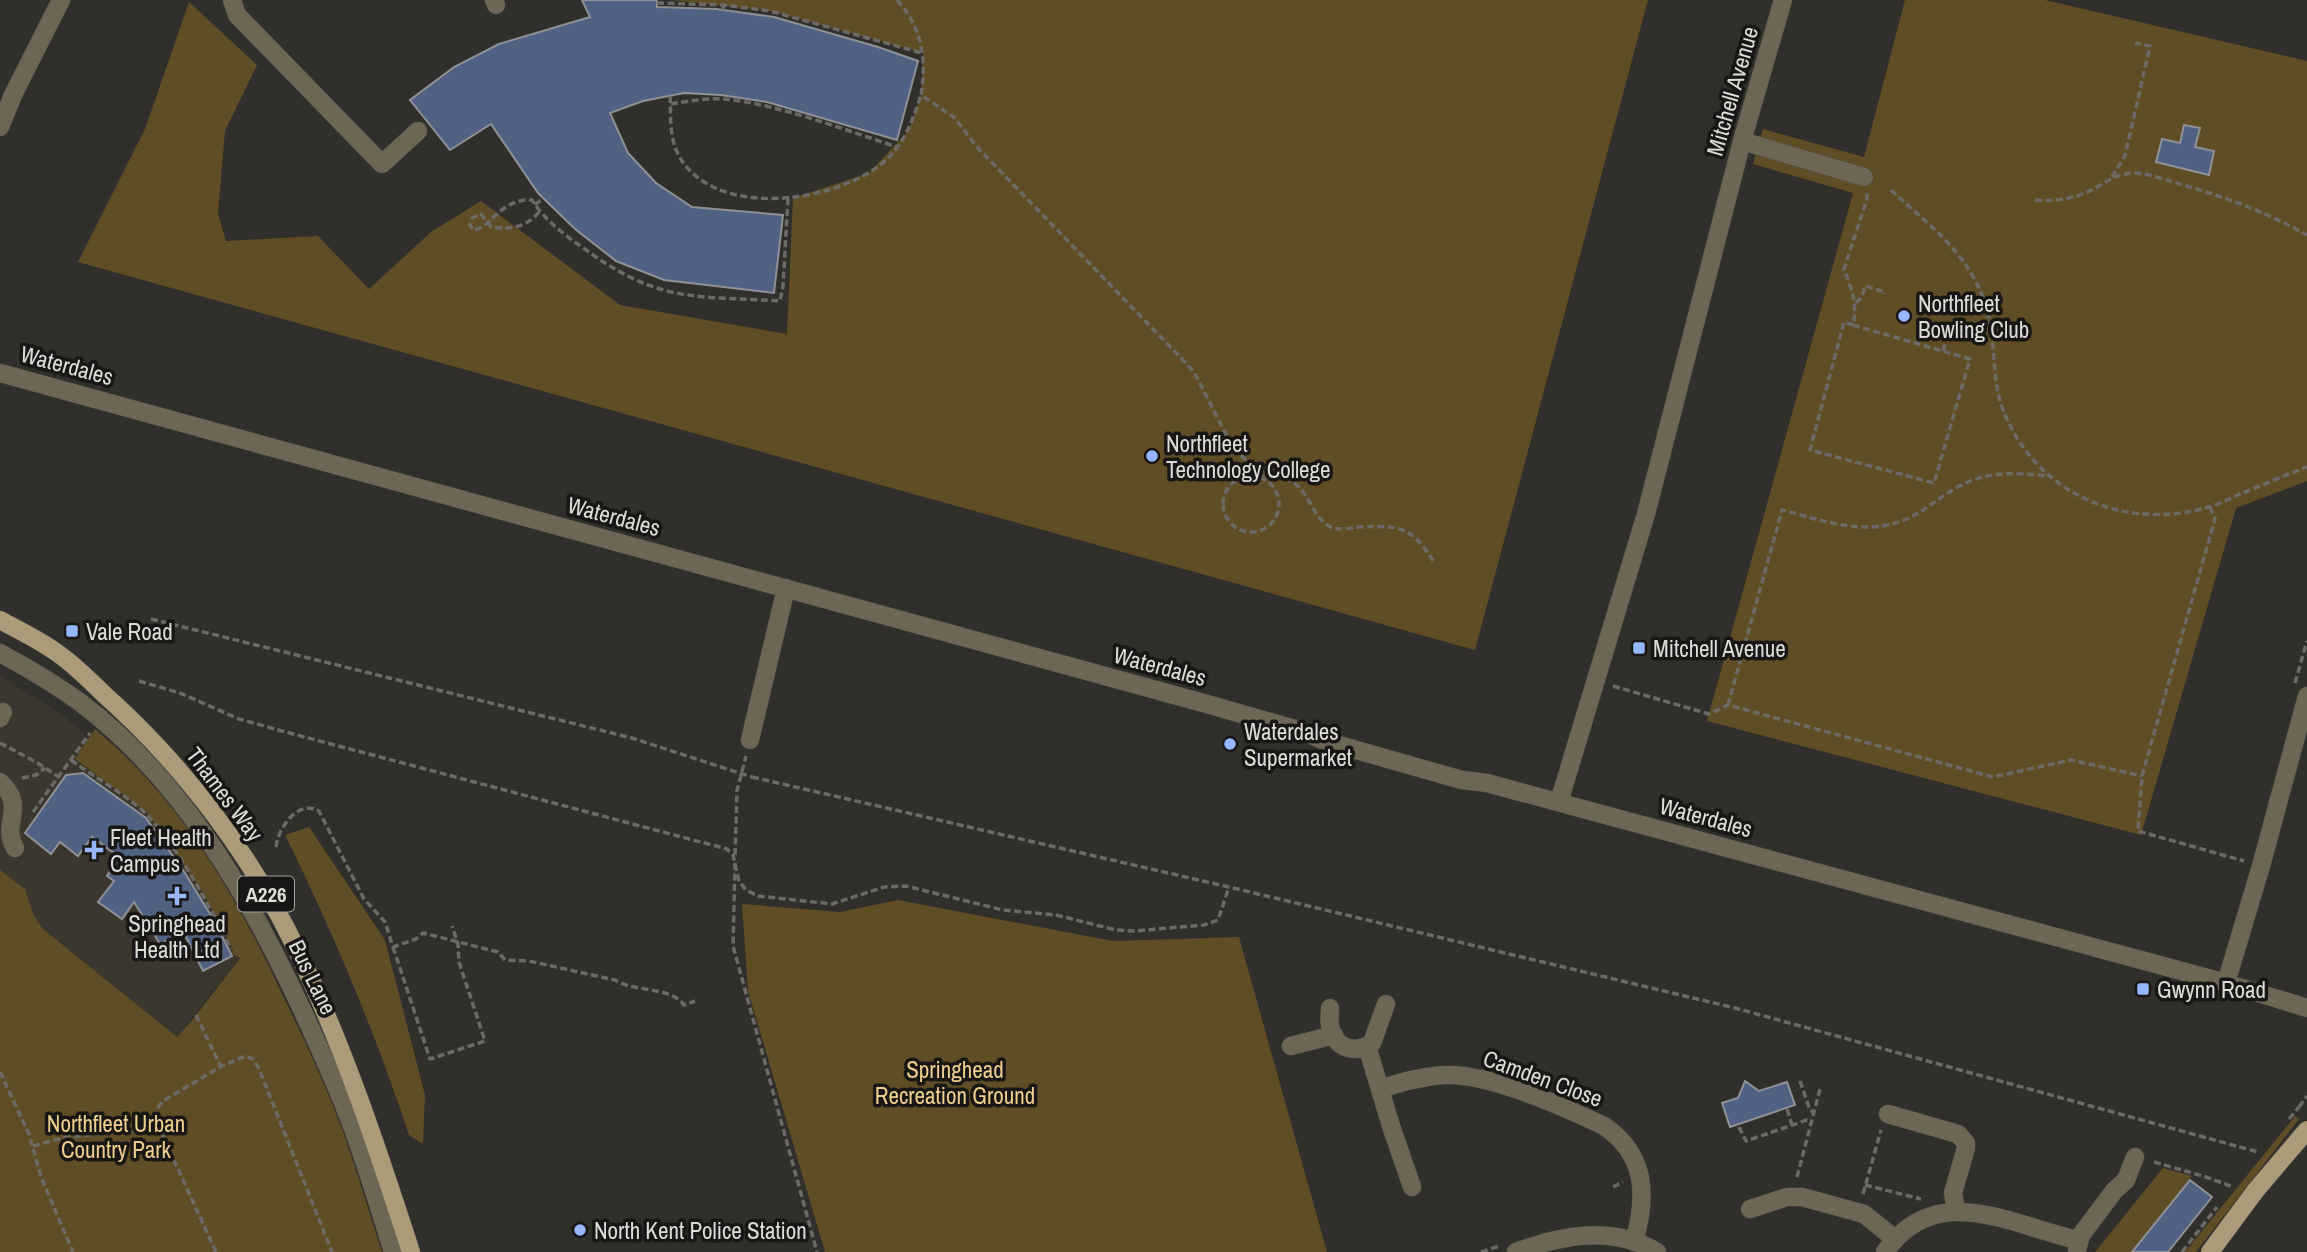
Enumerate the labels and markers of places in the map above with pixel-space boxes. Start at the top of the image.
place label: Northfleet Bowling Club [1918,288,2029,345]
marker: Northfleet Bowling Club [1896,308,1912,324]
place label: Northfleet Technology College [1166,428,1331,485]
marker: Northfleet Technology College [1144,448,1160,464]
place label: Vale Road [86,616,173,647]
marker: Vale Road [64,623,80,639]
place label: Mitchell Avenue [1653,633,1786,664]
marker: Mitchell Avenue [1631,640,1647,656]
place label: Waterdales Supermarket [1244,716,1352,773]
marker: Waterdales Supermarket [1222,736,1238,752]
place label: Fleet Health Campus [110,822,212,879]
marker: Fleet Health Campus [84,840,104,860]
marker: Springhead Health Ltd [167,886,187,906]
place label: Springhead Health Ltd [128,908,226,965]
place label: Gwynn Road [2157,974,2266,1005]
marker: Gwynn Road [2135,981,2151,997]
place label: North Kent Police Station [594,1215,807,1246]
marker: North Kent Police Station [572,1222,588,1238]

